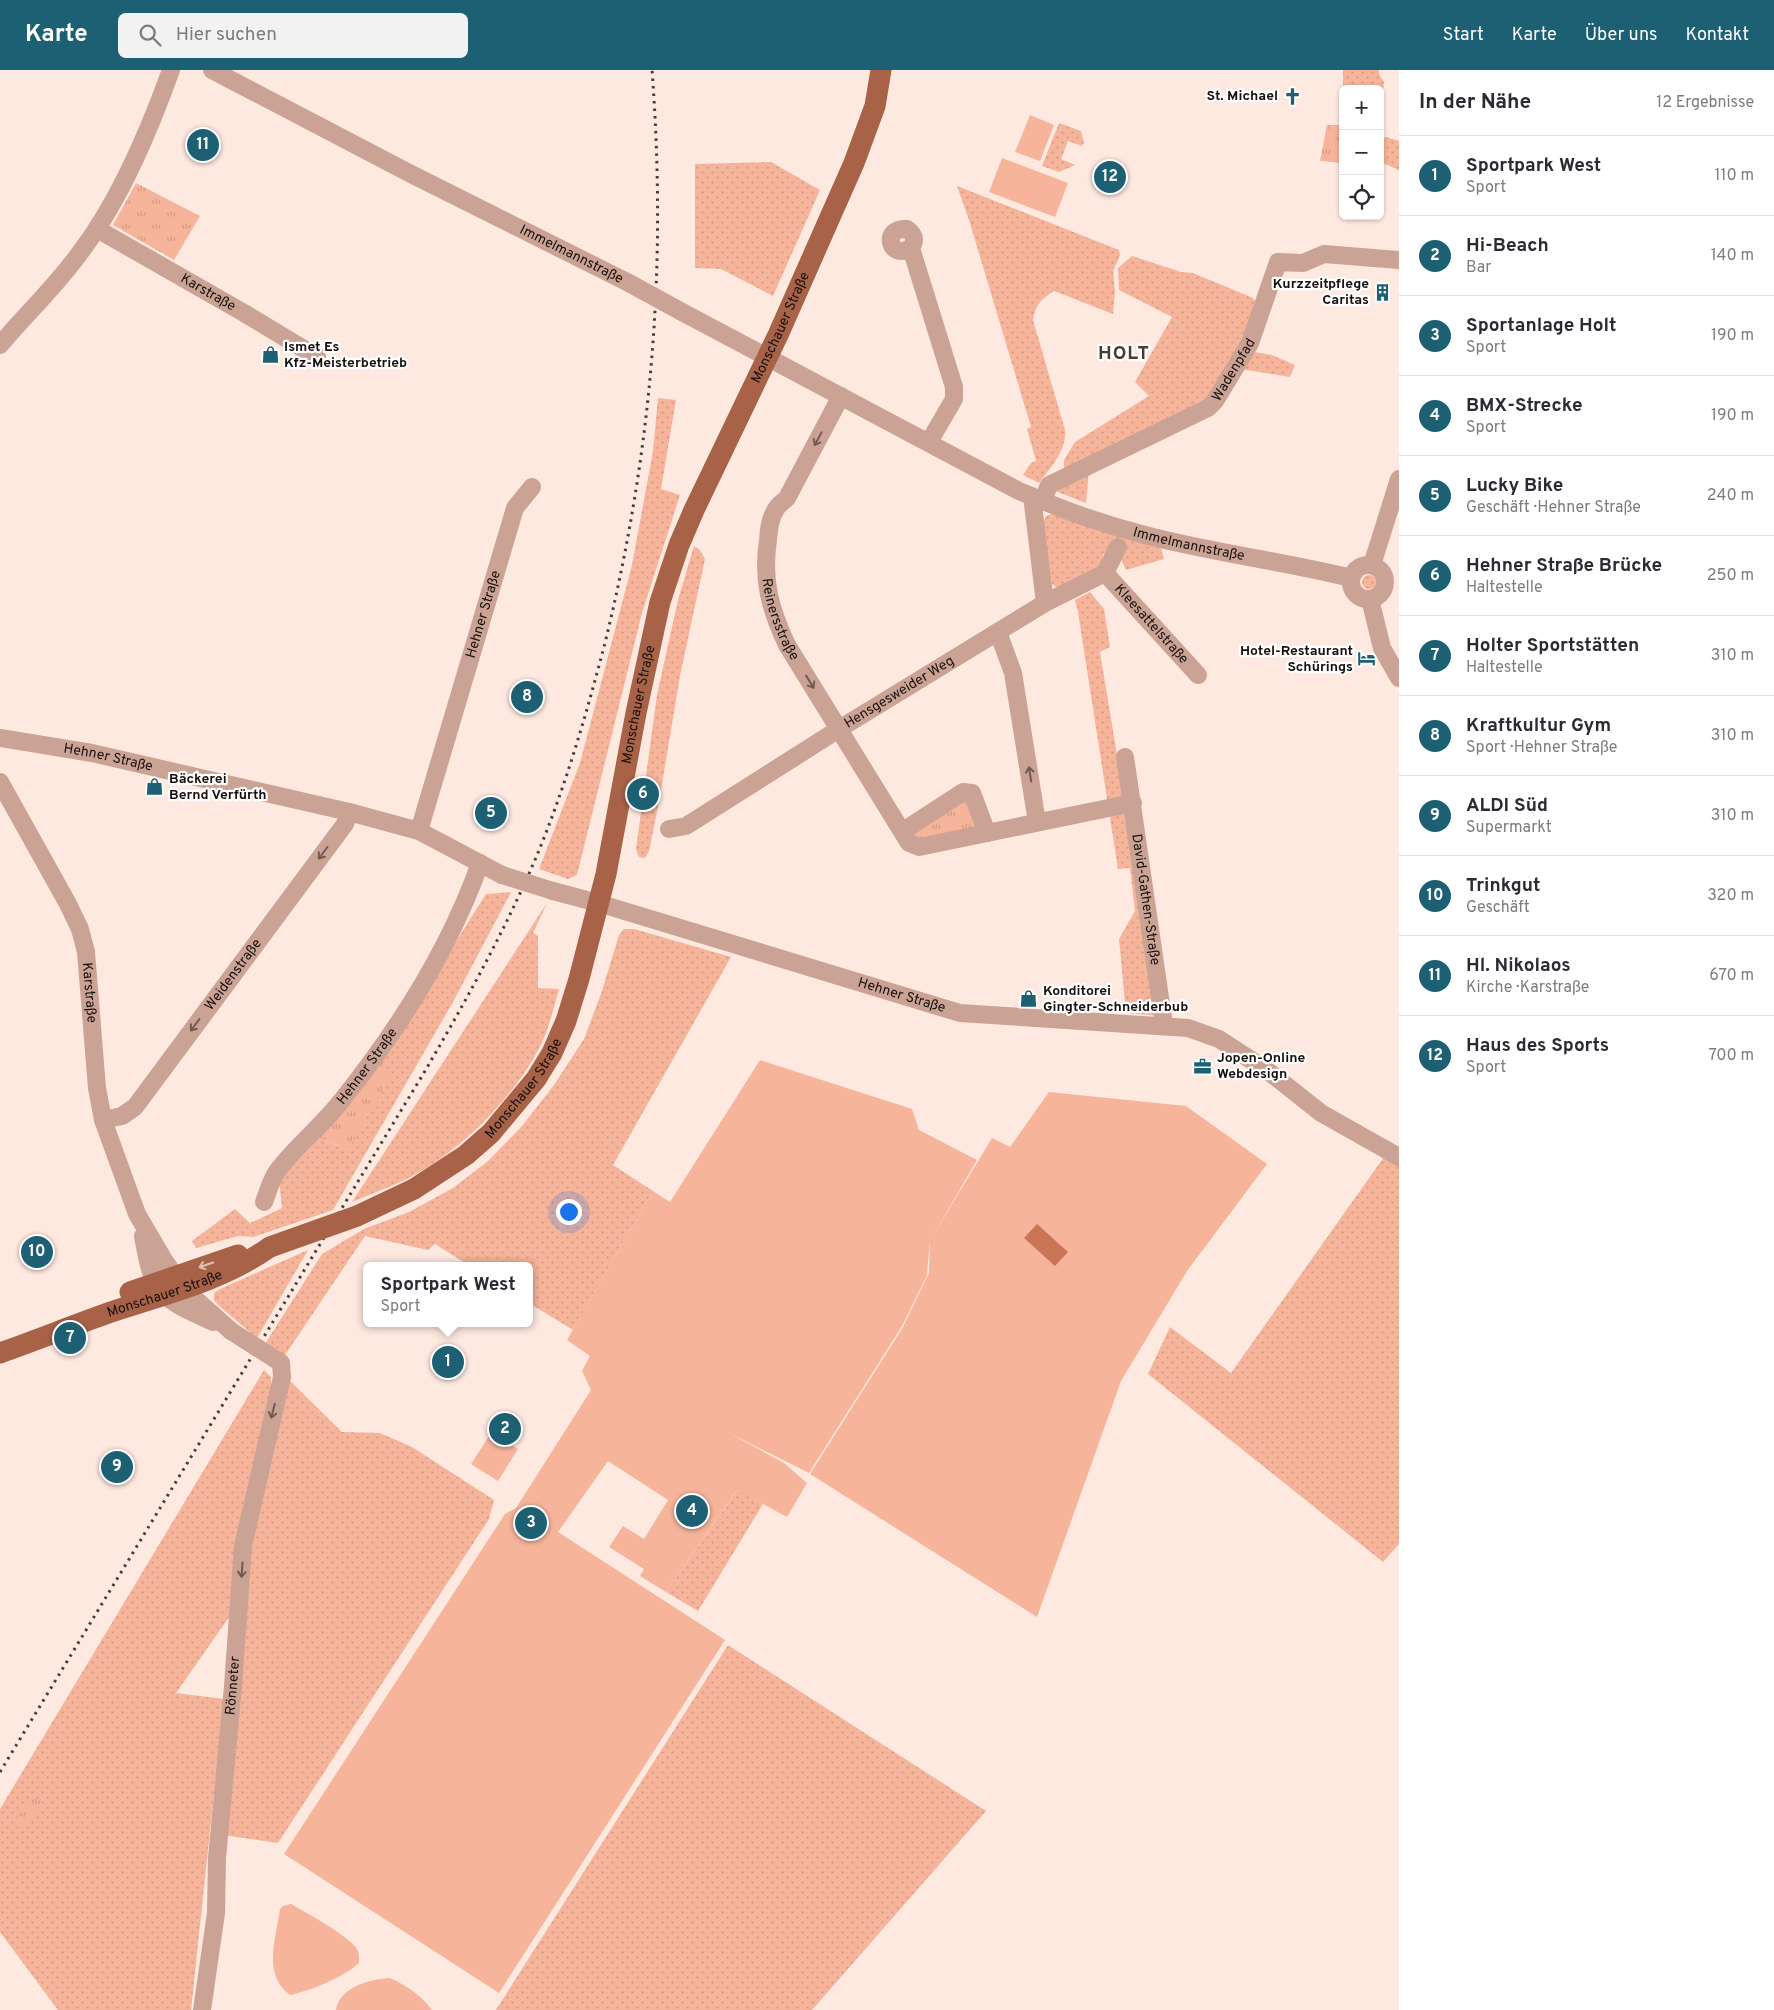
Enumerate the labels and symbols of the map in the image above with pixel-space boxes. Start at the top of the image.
church icon: St. Michael [1282,86,1302,106]
place label: St. Michael [1207,88,1278,105]
pin: 11 [187,126,219,164]
pin: 12 [1094,158,1126,196]
street label: Immelmannstraße [517,221,626,287]
street label: Monschauer Straße [748,269,813,386]
street label: Karstraße [177,270,239,315]
place label: Kurzzeitpflege Caritas [1273,276,1369,309]
building icon: Kurzzeitpflege Caritas [1373,282,1393,302]
street label: Wadenpfad [1208,335,1259,404]
place label: Ismet Es Kfz-Meisterbetrieb [284,339,407,372]
district label: HOLT [1098,342,1150,366]
shop icon: Ismet Es Kfz-Meisterbetrieb [260,345,280,365]
one-way arrow [813,431,822,446]
street label: Immelmannstraße [1131,524,1246,565]
street label: Hehner Straße [462,568,504,660]
street label: Reinersstraße [758,577,803,663]
street label: Kleesattelstraße [1111,581,1192,667]
place label: Hotel-Restaurant Schürings [1240,643,1353,676]
street label: Monschauer Straße [618,644,659,765]
hotel icon: Hotel-Restaurant Schürings [1357,649,1377,669]
street label: Hensgesweider Weg [841,652,957,732]
one-way arrow [805,675,815,689]
pin: 8 [511,678,543,716]
street label: Hehner Straße [62,740,155,775]
one-way arrow [1024,766,1034,782]
place label: Bäckerei Bernd Verfürth [169,771,266,804]
pin: 6 [627,775,659,813]
shop icon: Bäckerei Bernd Verfürth [145,777,165,797]
pin: 5 [475,794,507,832]
street label: David-Gathen-Straße [1128,833,1164,966]
one-way arrow [318,846,329,859]
street label: Weidenstraße [201,935,265,1014]
street label: Karstraße [78,962,100,1024]
street label: Hehner Straße [856,974,948,1017]
place label: Konditorei Gingter-Schneiderbub [1043,983,1188,1016]
shop icon: Konditorei Gingter-Schneiderbub [1019,989,1039,1009]
one-way arrow [190,1018,200,1032]
street label: Hehner Straße [333,1025,401,1108]
street label: Monschauer Straße [481,1036,566,1142]
place label: Jopen-Online Webdesign [1217,1050,1306,1083]
office icon: Jopen-Online Webdesign [1193,1056,1213,1076]
your location [556,1199,582,1225]
pin: 10 [21,1233,53,1271]
one-way arrow [198,1260,214,1270]
street label: Monschauer Straße [105,1266,225,1321]
pin: 7 [54,1319,86,1357]
pin: 1 [432,1343,464,1381]
one-way arrow [268,1402,277,1418]
pin: 2 [489,1410,521,1448]
pin: 9 [101,1448,133,1486]
pin: 4 [676,1492,708,1530]
pin: 3 [515,1504,547,1542]
one-way arrow [237,1561,246,1577]
street label: Rönneter [222,1655,244,1716]

